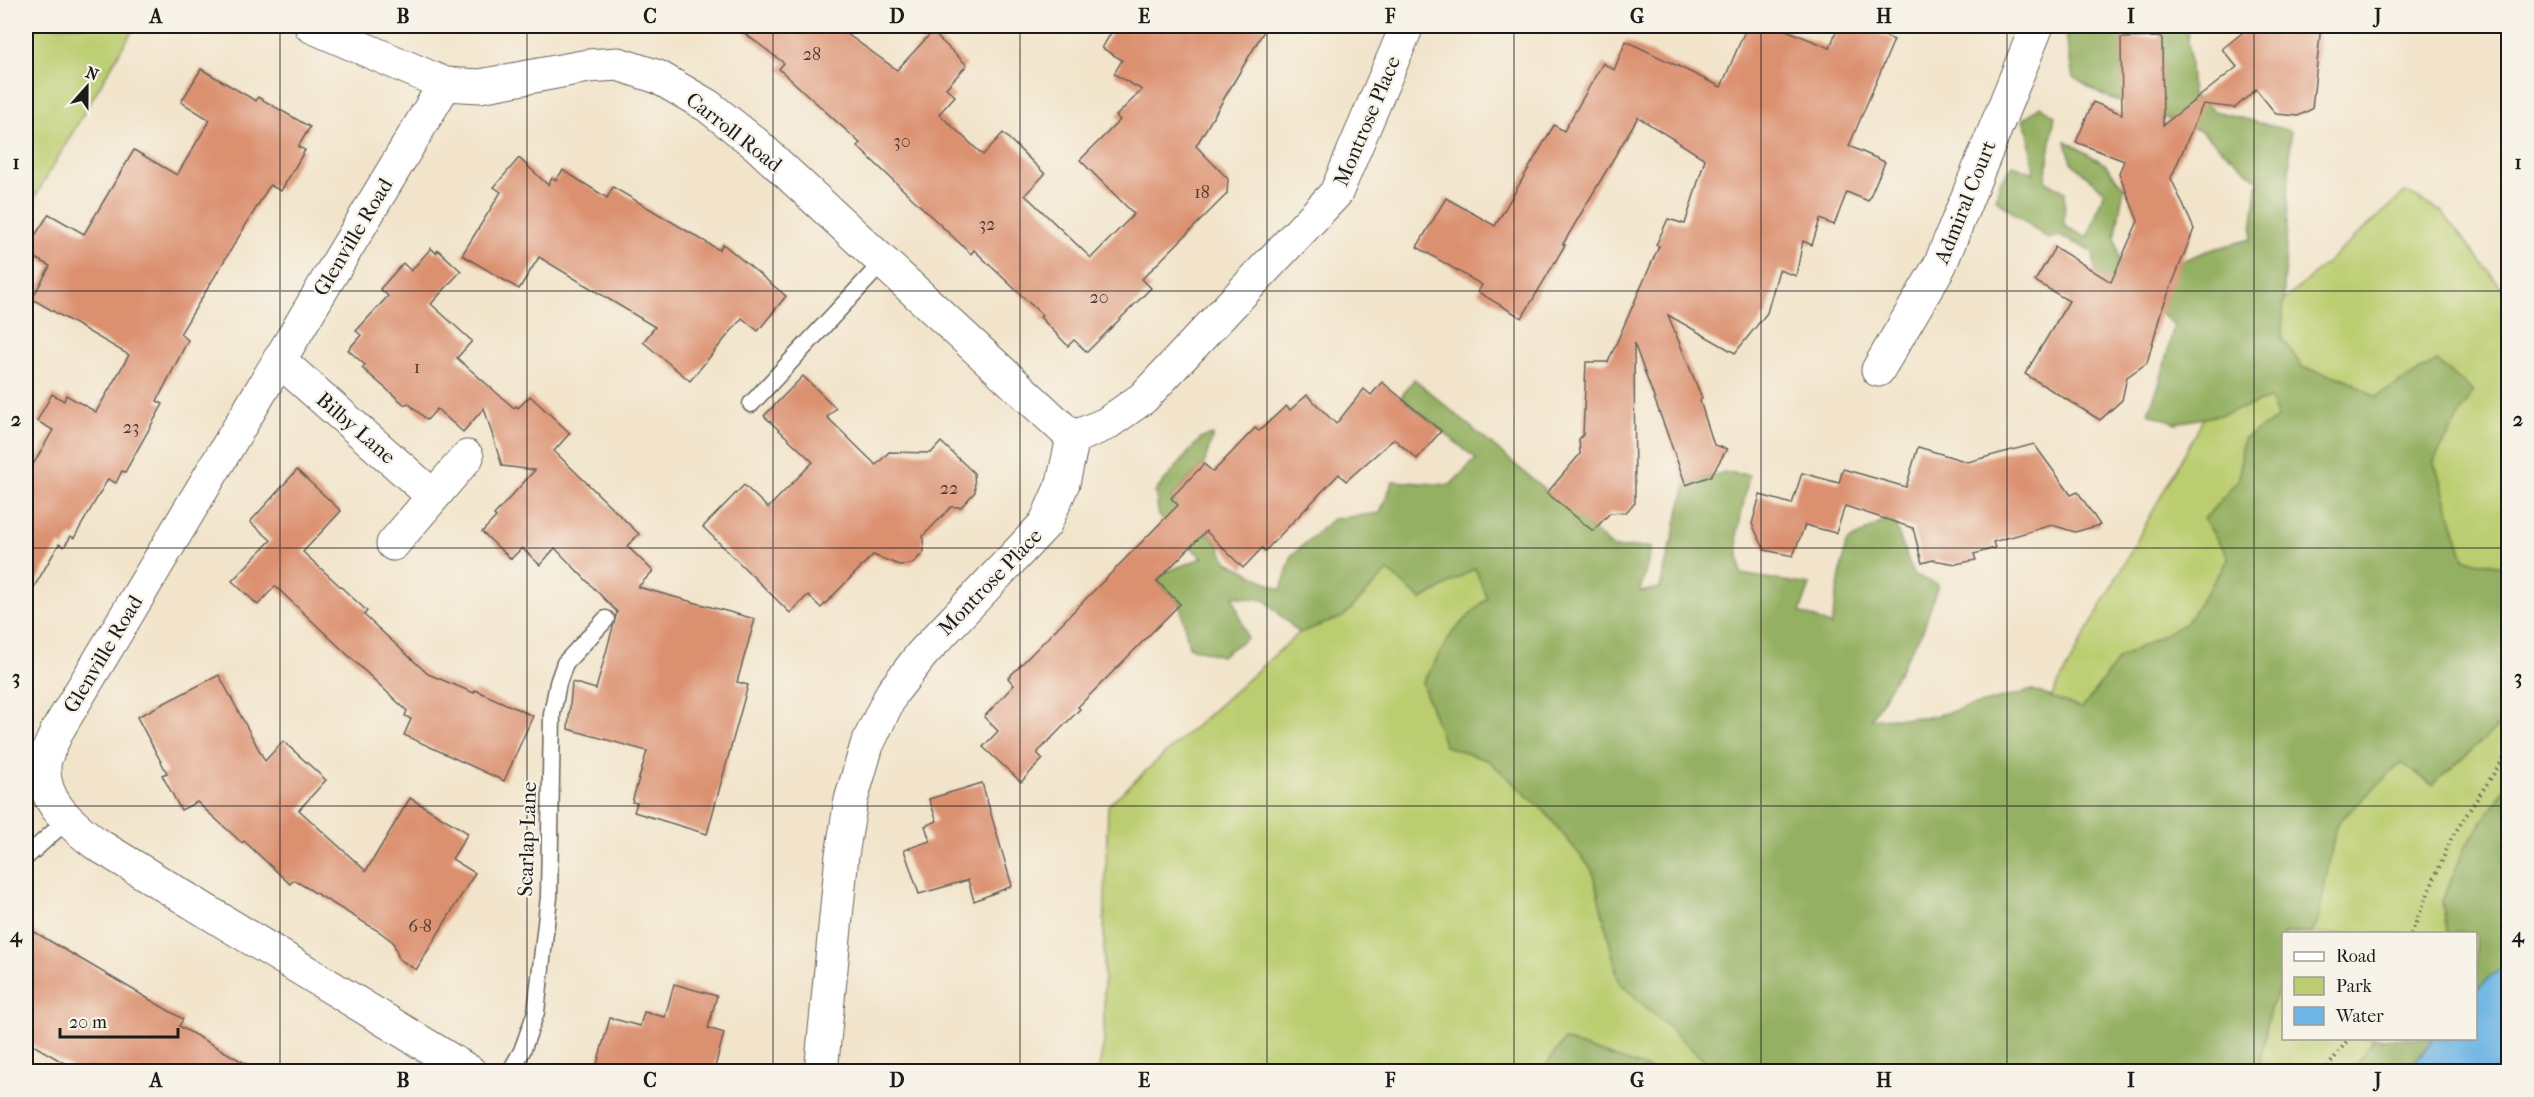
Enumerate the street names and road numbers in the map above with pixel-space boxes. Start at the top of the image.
street label: Montrose Place [1329,52,1405,190]
street label: Carroll Road [681,87,787,177]
street label: Admiral Court [1929,136,2001,268]
street label: Glenville Road [309,174,398,300]
street label: Bilby Lane [312,387,400,469]
street label: Montrose Place [933,524,1047,640]
street label: Glenville Road [59,591,148,717]
street label: Scarlap Lane [513,781,541,897]

